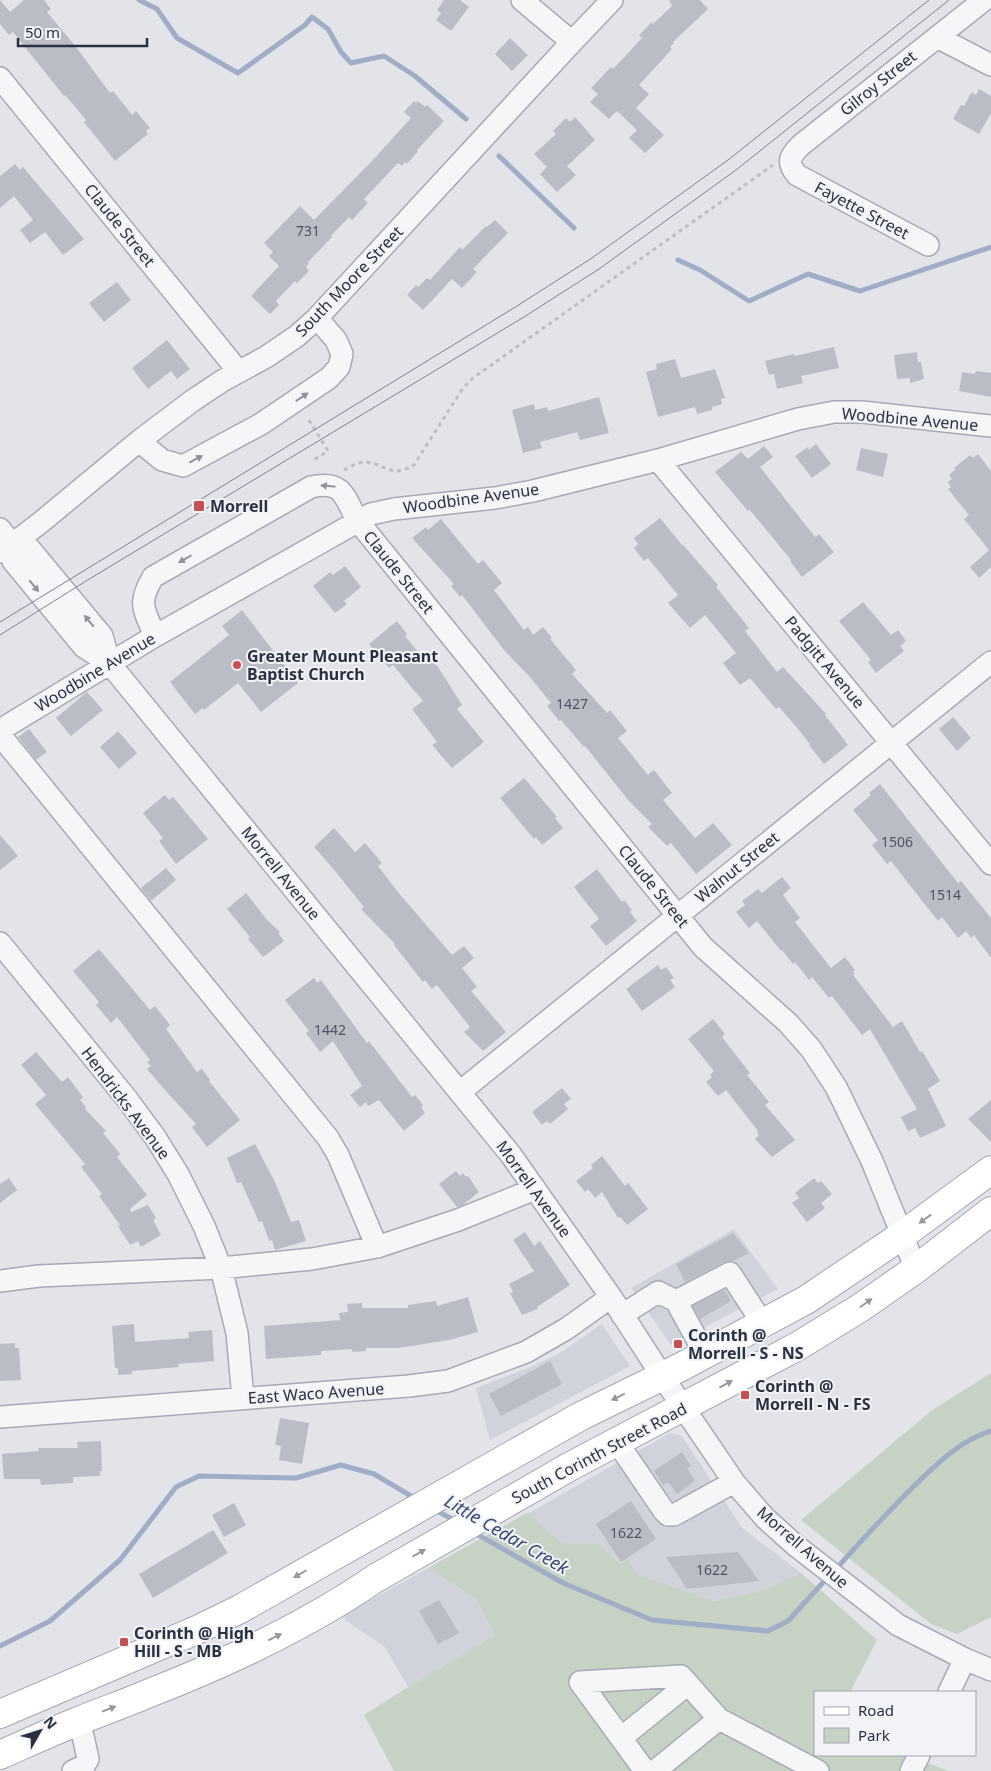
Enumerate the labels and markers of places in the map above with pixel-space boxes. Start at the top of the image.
place label: Morrell [210,495,268,517]
marker: Morrell [192,499,206,513]
place label: Greater Mount Pleasant Baptist Church [247,645,438,685]
marker: Greater Mount Pleasant Baptist Church [231,659,243,671]
place label: Corinth @ Morrell - S - NS [688,1324,804,1364]
marker: Corinth @ Morrell - S - NS [672,1338,684,1350]
place label: Corinth @ Morrell - N - FS [755,1375,871,1415]
marker: Corinth @ Morrell - N - FS [739,1389,751,1401]
place label: Corinth @ High Hill - S - MB [134,1622,254,1662]
marker: Corinth @ High Hill - S - MB [118,1636,130,1648]

